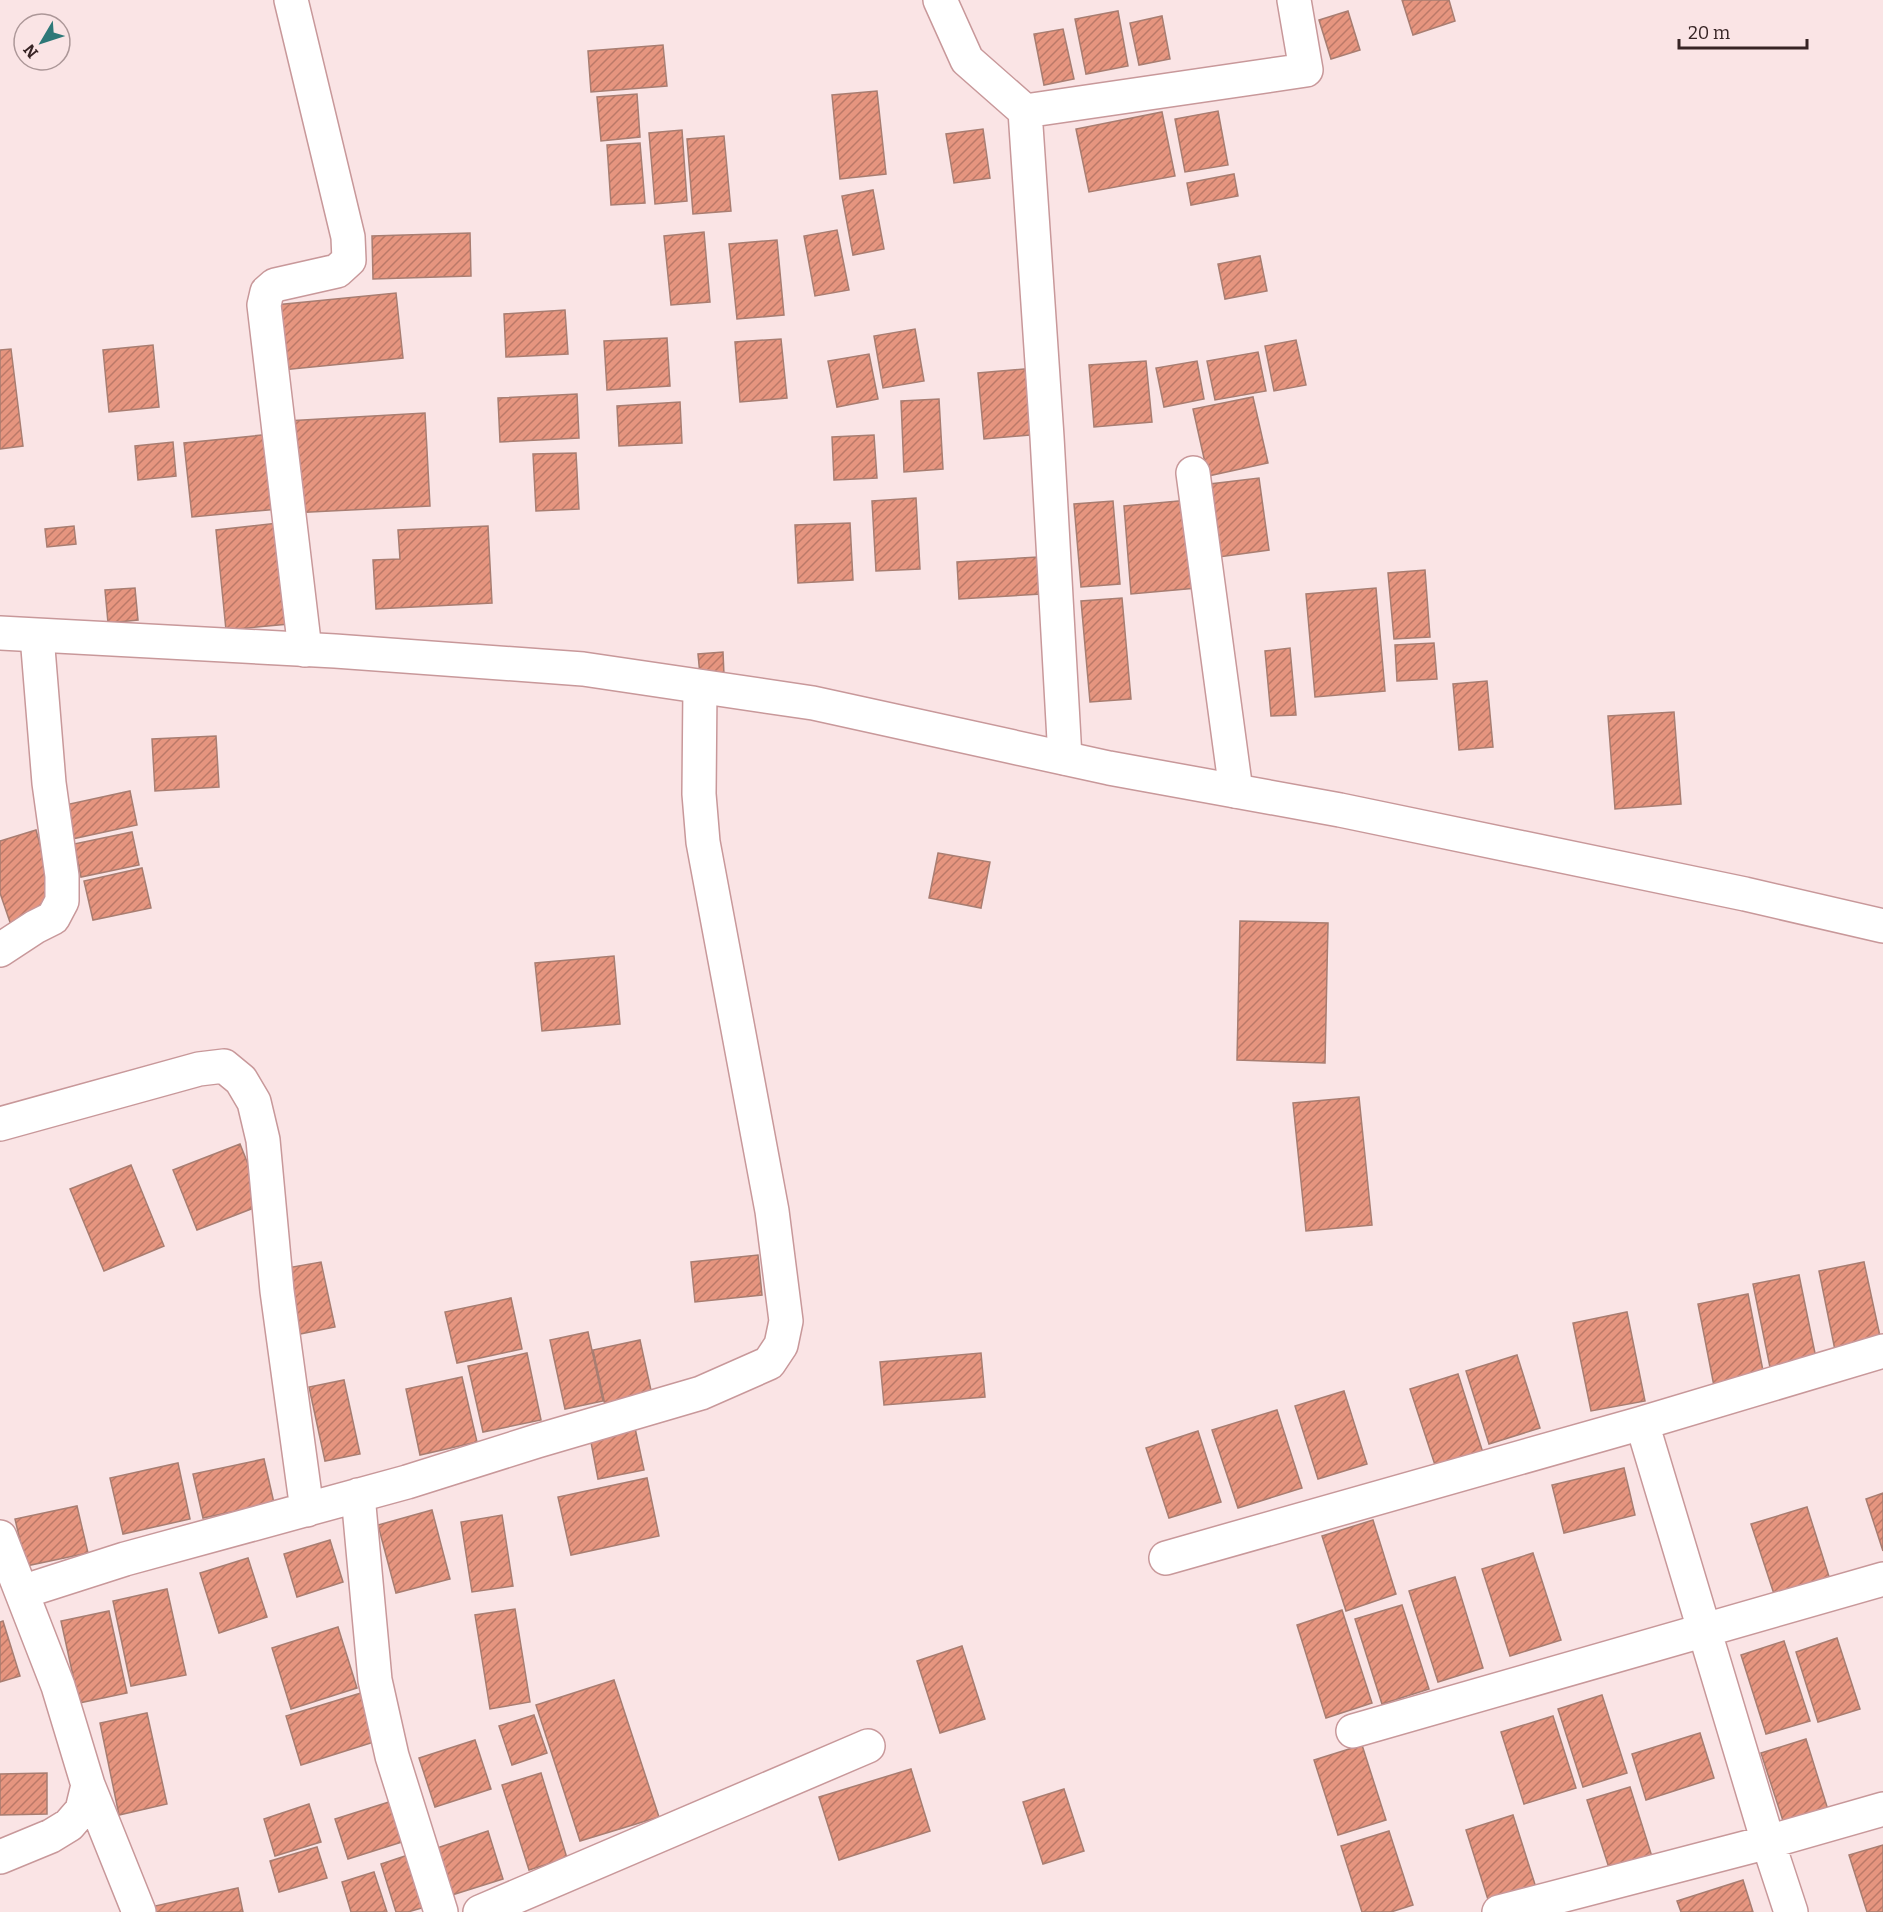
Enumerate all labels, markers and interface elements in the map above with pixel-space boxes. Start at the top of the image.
north arrow [12,12,72,72]
scale bar [1679,12,1806,50]
text: 20 m [1688,22,1730,44]
text: N [19,40,42,62]

